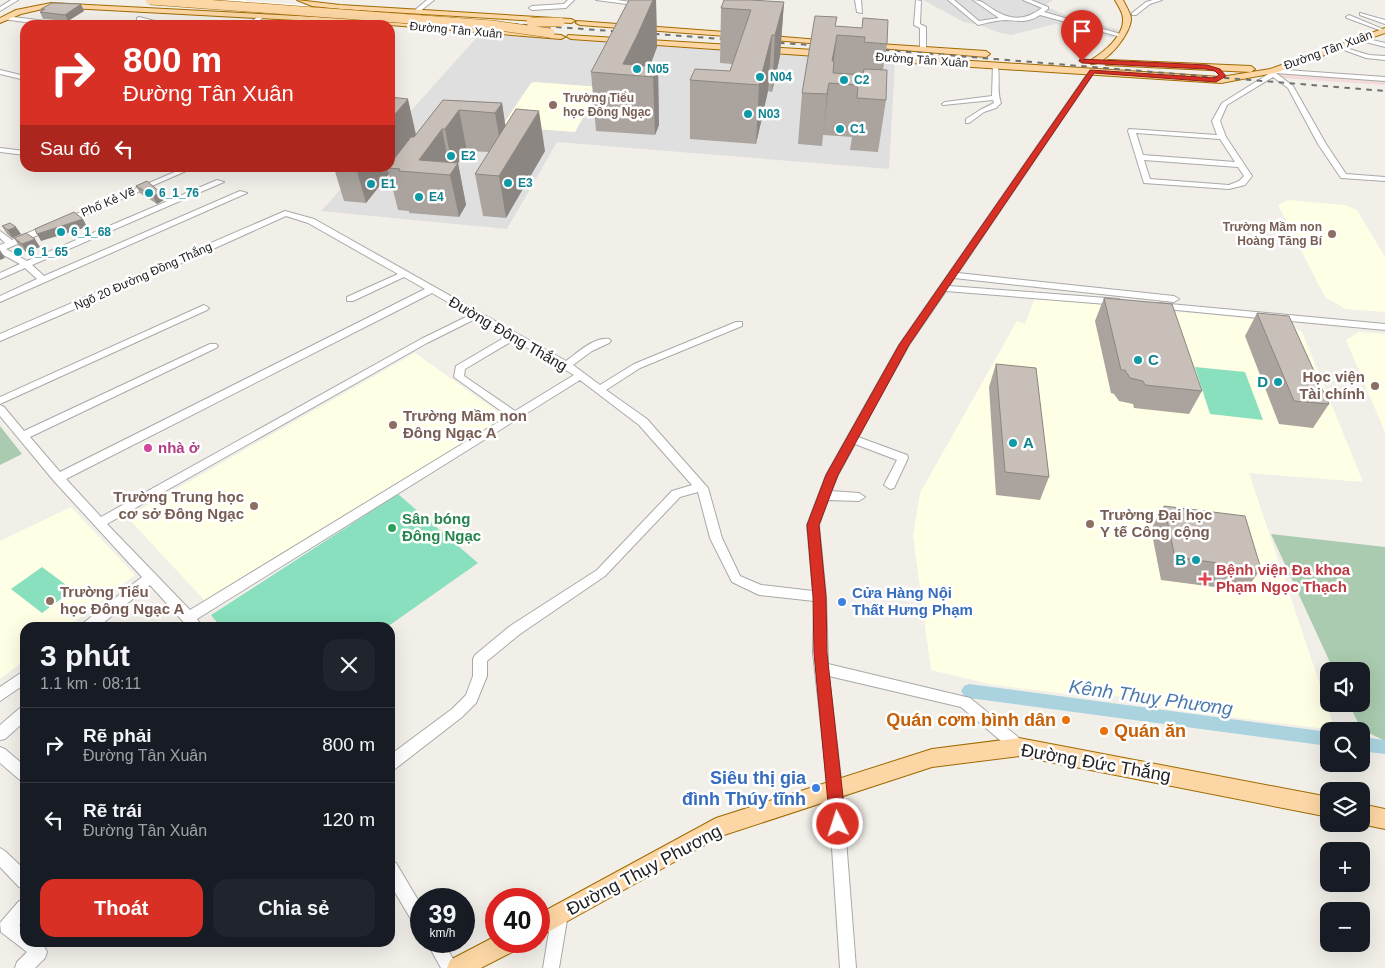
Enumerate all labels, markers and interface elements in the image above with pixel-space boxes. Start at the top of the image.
pin [1061,10,1103,61]
icon: arrive [1068,17,1096,45]
street label: Đường Tân Xuân [409,19,503,41]
street label: Đường Tân Xuân [1282,28,1374,72]
icon: right [40,40,105,105]
text: 800 m [123,40,222,79]
street label: Đường Tân Xuân [875,50,969,70]
place label: N05 [647,62,669,76]
marker: N05 [631,63,643,75]
place label: N04 [770,70,792,84]
marker: N04 [754,71,766,83]
place label: C2 [854,73,870,87]
marker: C2 [838,74,850,86]
text: Đường Tân Xuân [123,81,294,106]
place label: Trường Tiểu học Đông Ngạc [563,91,651,119]
marker: Trường Tiểu học Đông Ngạc [547,99,559,111]
place label: N03 [758,107,780,121]
marker: N03 [742,108,754,120]
place label: C1 [850,122,866,136]
marker: C1 [834,123,846,135]
icon: left [110,135,138,163]
text: Sau đó [40,138,100,159]
place label: E2 [461,149,476,163]
marker: E2 [445,150,457,162]
place label: E3 [518,176,533,190]
place label: E1 [381,177,396,191]
marker: E3 [502,177,514,189]
marker: E1 [365,178,377,190]
street label: Phố Kẻ Vẽ [79,184,137,220]
place label: 6_1_76 [159,186,199,200]
marker: 6_1_76 [143,187,155,199]
place label: E4 [429,190,444,204]
marker: E4 [413,191,425,203]
place label: Trường Mầm non Hoàng Tăng Bí [1223,220,1323,248]
place label: 6_1_68 [71,225,111,239]
marker: 6_1_68 [55,226,67,238]
marker: Trường Mầm non Hoàng Tăng Bí [1326,228,1338,240]
street label: Ngõ 20 Đường Đồng Thắng [72,238,214,313]
place label: 6_1_65 [28,245,68,259]
marker: 6_1_65 [12,246,24,258]
street label: Đường Đông Thắng [446,293,570,374]
place label: C [1148,351,1159,368]
marker: C [1132,354,1144,366]
place label: Học viện Tài chính [1299,368,1365,402]
place label: D [1257,373,1268,390]
marker: D [1272,376,1284,388]
marker: Học viện Tài chính [1369,380,1381,392]
place label: Trường Mầm non Đông Ngạc A [403,407,527,441]
marker: Trường Mầm non Đông Ngạc A [387,419,399,431]
place label: A [1023,434,1034,451]
marker: A [1007,437,1019,449]
place label: nhà ở [158,439,200,456]
marker: nhà ở [142,442,154,454]
place label: Trường Trung học cơ sở Đông Ngạc [113,488,244,522]
marker: Trường Trung học cơ sở Đông Ngạc [248,500,260,512]
place label: Trường Đại học Y tế Công cộng [1100,506,1212,540]
place label: Sân bóng Đông Ngạc [402,510,481,544]
marker: Trường Đại học Y tế Công cộng [1084,518,1096,530]
marker: Sân bóng Đông Ngạc [386,522,398,534]
place label: B [1175,551,1186,568]
marker: B [1190,554,1202,566]
place label: Bệnh viện Đa khoa Phạm Ngọc Thạch [1216,561,1351,595]
marker: Bệnh viện Đa khoa Phạm Ngọc Thạch [1198,572,1212,586]
place label: Trường Tiểu học Đông Ngạc A [60,583,185,617]
place label: Cửa Hàng Nội Thất Hưng Phạm [852,584,973,618]
marker: Trường Tiểu học Đông Ngạc A [44,595,56,607]
marker: Cửa Hàng Nội Thất Hưng Phạm [836,596,848,608]
text: 3 phút [40,639,130,672]
button: close [323,639,375,691]
map controls [1320,662,1370,952]
button: sound [1320,662,1370,712]
text: 1.1 km · 08:11 [40,675,141,692]
water label: Kênh Thuỵ Phương [1068,676,1235,719]
place label: Quán cơm bình dân [886,710,1056,730]
marker: Quán cơm bình dân [1060,714,1072,726]
place label: Quán ăn [1114,721,1186,741]
button: search [1320,722,1370,772]
text: Rẽ phải [83,725,152,746]
marker: Quán ăn [1098,725,1110,737]
icon: right [40,731,68,759]
text: 800 m [322,734,375,755]
street label: Đường Đức Thắng [1020,739,1173,786]
text: Đường Tân Xuân [83,747,207,764]
place label: Siêu thị gia đình Thúy tĩnh [682,768,807,809]
marker: Siêu thị gia đình Thúy tĩnh [810,782,822,794]
button: layers [1320,782,1370,832]
position arrow [811,797,863,849]
text: Rẽ trái [83,800,142,821]
icon: left [40,806,68,834]
text: 120 m [322,809,375,830]
street label: Đường Thụy Phương [563,821,725,919]
text: Đường Tân Xuân [83,822,207,839]
button: + [1320,842,1370,892]
button: Thoát [40,879,203,937]
button: Chia sẻ [213,879,375,937]
speed limit sign: 40 [485,888,550,953]
text: 39 [429,900,456,928]
button: − [1320,902,1370,952]
text: km/h [429,926,456,940]

